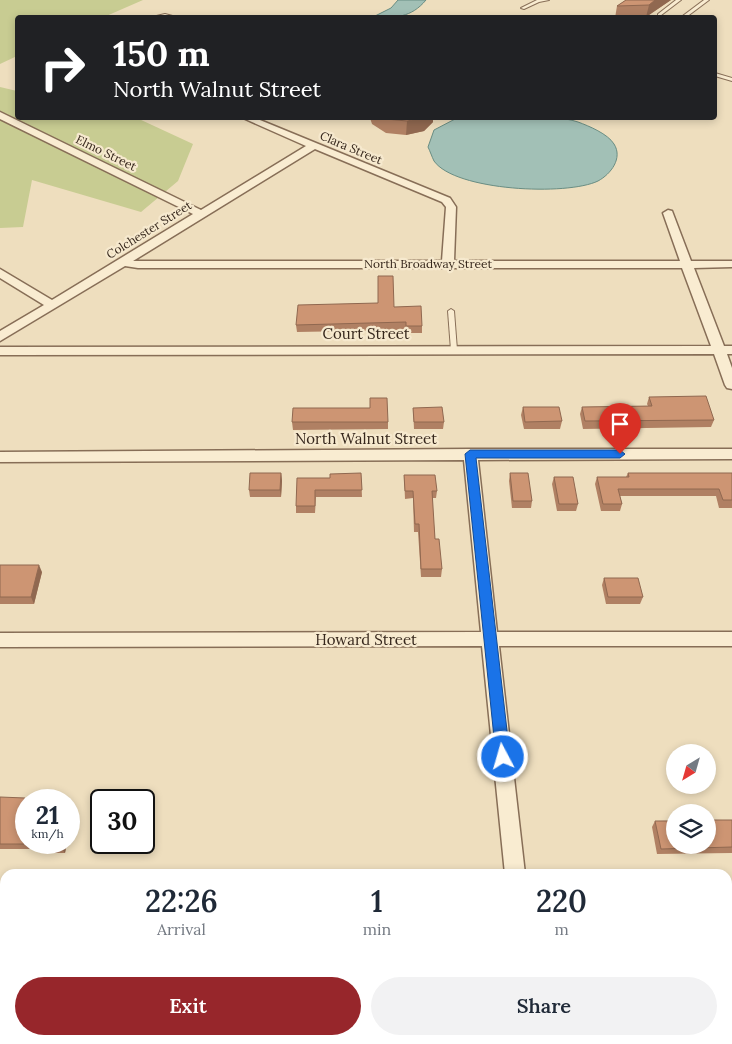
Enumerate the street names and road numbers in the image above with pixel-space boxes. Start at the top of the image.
street label: Clara Street [318,128,385,168]
street label: Elmo Street [73,131,139,174]
street label: Colchester Street [103,197,194,262]
street label: North Broadway Street [364,256,492,271]
street label: Court Street [322,324,410,343]
street label: North Walnut Street [295,429,437,448]
street label: Howard Street [315,630,417,649]

